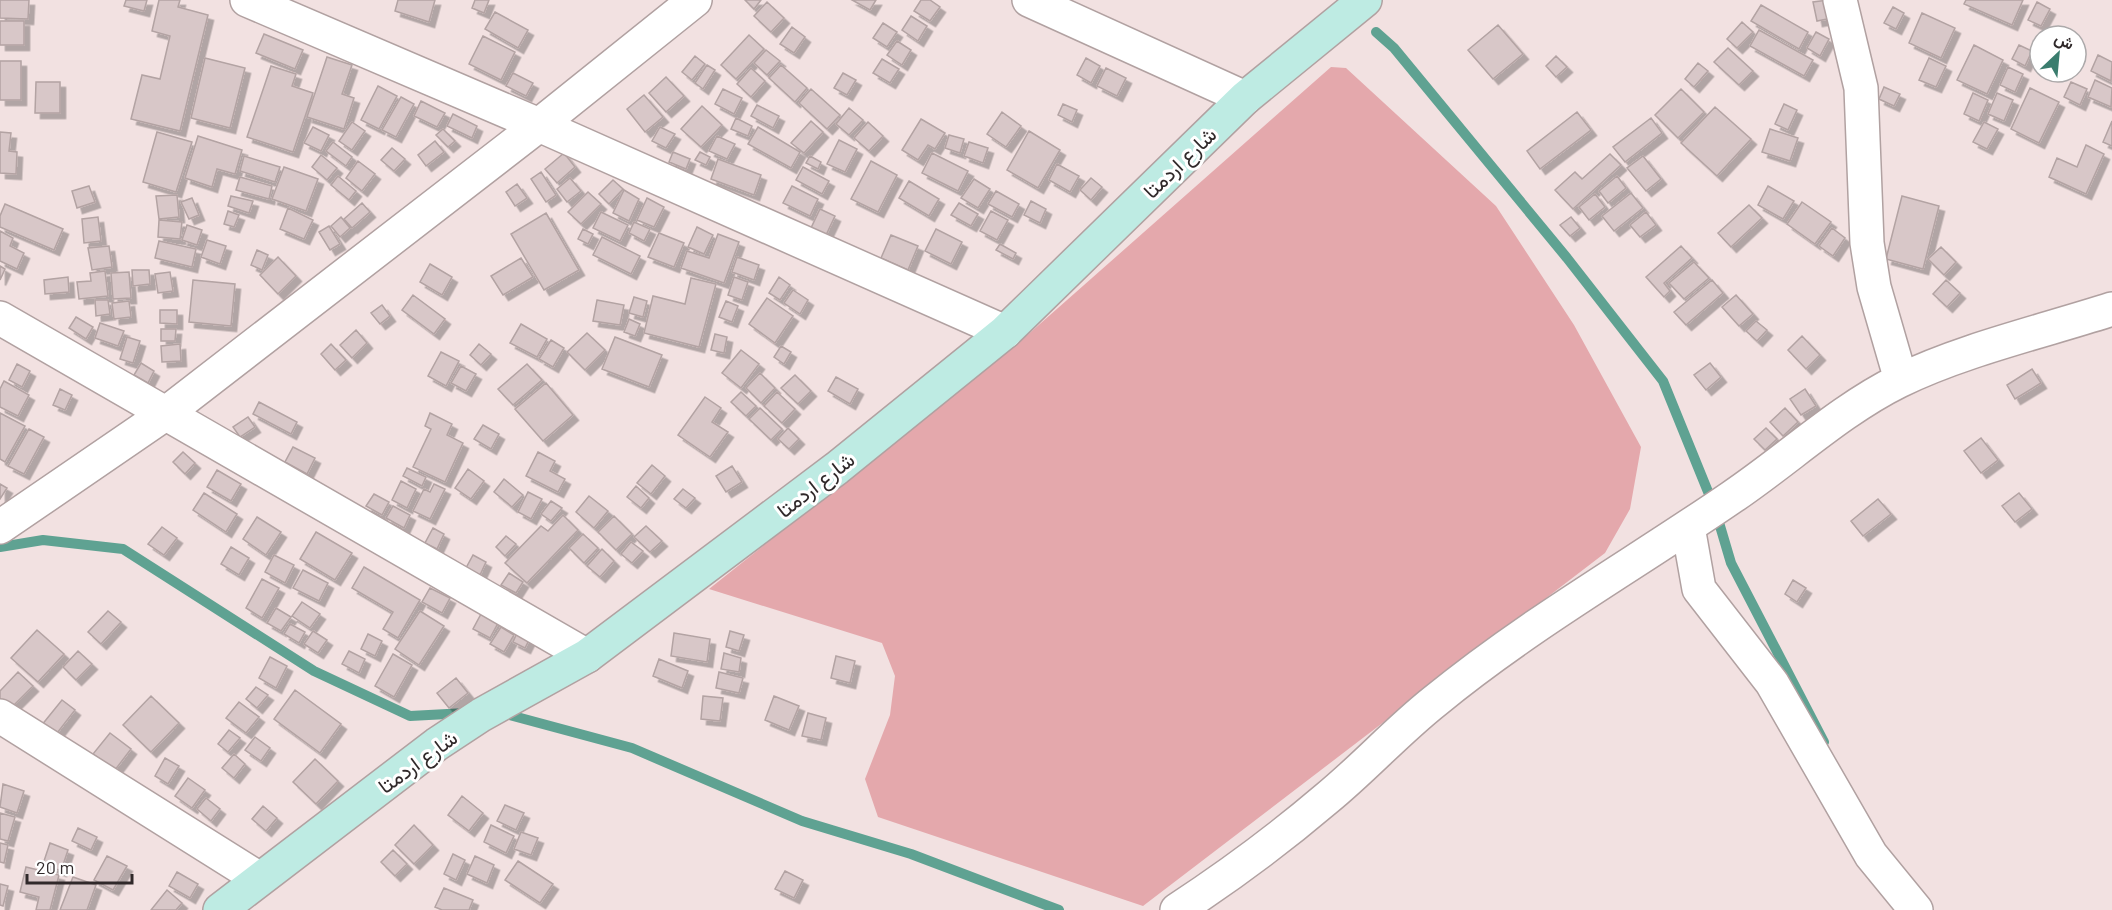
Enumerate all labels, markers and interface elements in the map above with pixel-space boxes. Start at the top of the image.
north arrow [2028,24,2088,84]
text: ش [2052,27,2078,54]
street label: شارع اردمتا [1137,121,1223,205]
street label: شارع اردمتا [771,446,861,524]
street label: شارع اردمتا [373,724,463,800]
scale bar [27,847,132,885]
text: 20 m [36,856,74,878]

